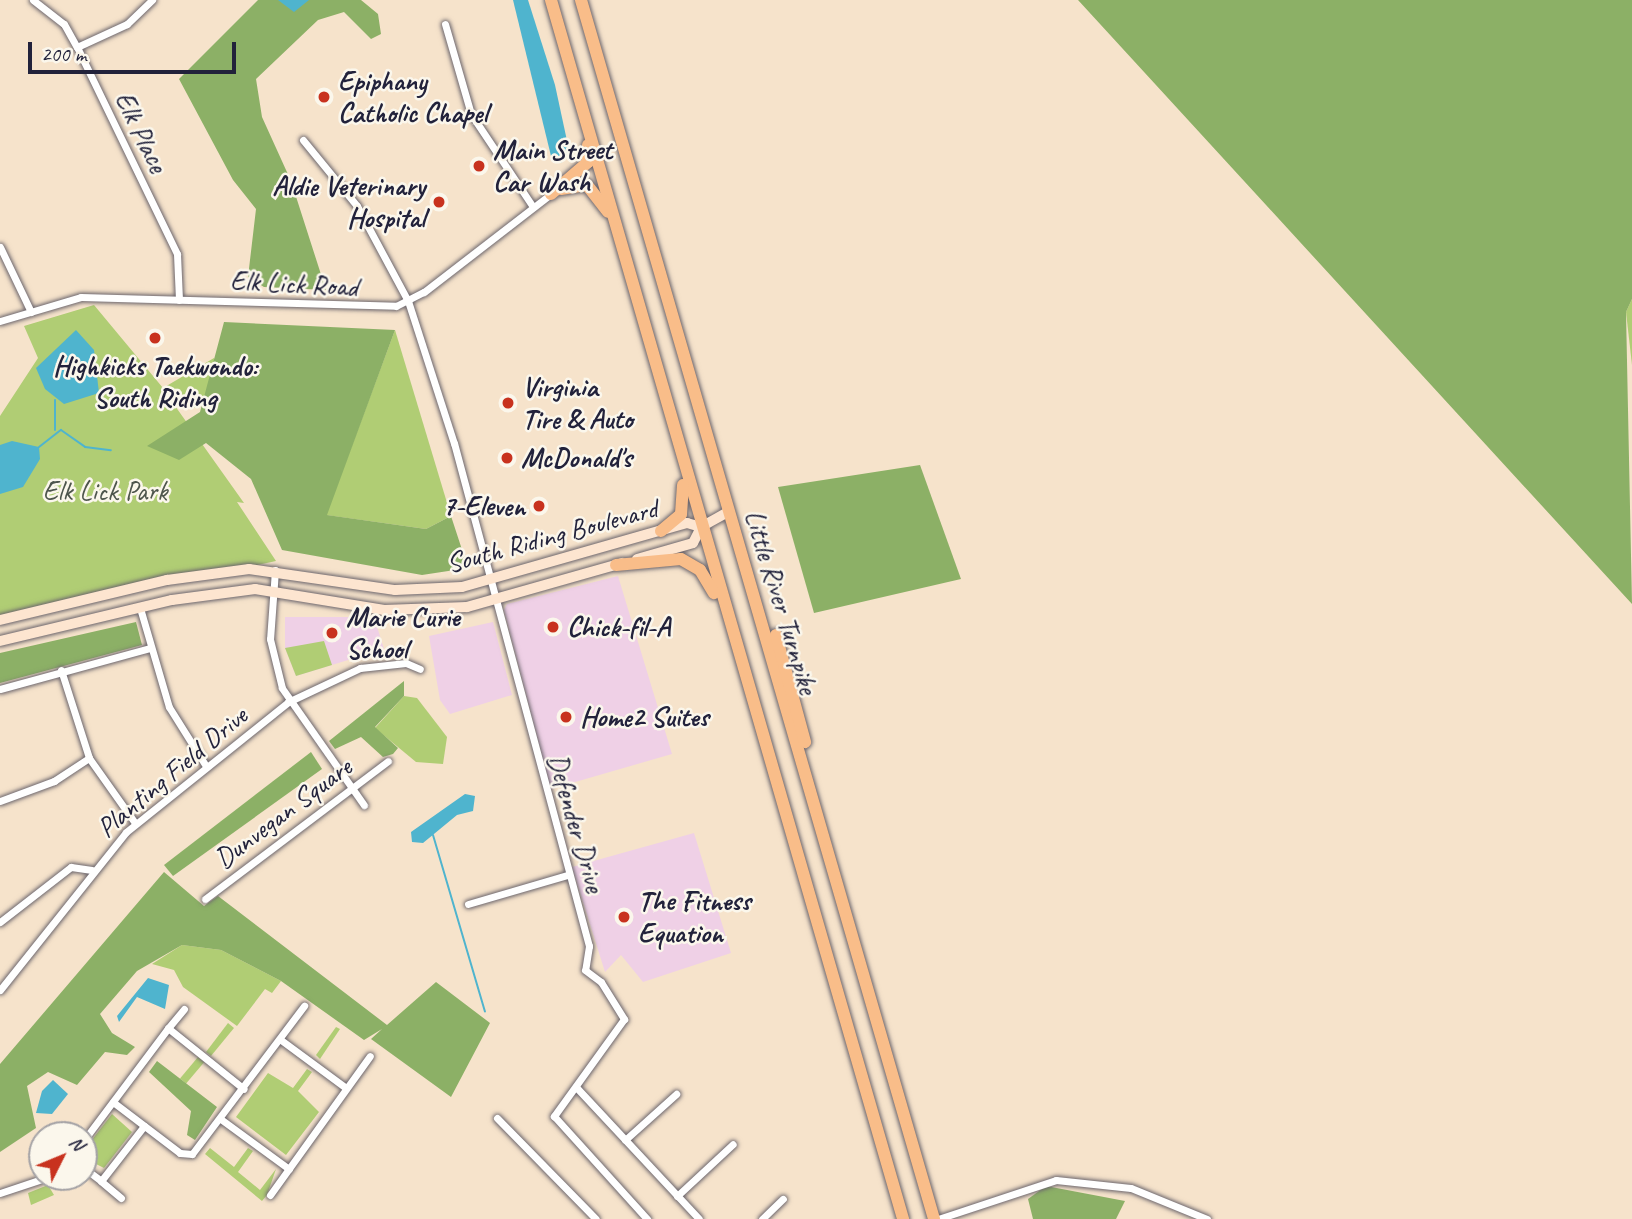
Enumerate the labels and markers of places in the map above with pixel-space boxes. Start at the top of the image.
place label: Epiphany Catholic Chapel [338,64,488,130]
marker: Epiphany Catholic Chapel [316,89,332,105]
place label: Main Street Car Wash [493,133,613,199]
marker: Main Street Car Wash [471,158,487,174]
place label: Aldie Veterinary Hospital [271,169,425,235]
marker: Aldie Veterinary Hospital [431,194,447,210]
marker: Highkicks Taekwondo: South Riding [147,330,163,346]
place label: Highkicks Taekwondo: South Riding [52,349,258,415]
place label: Virginia Tire & Auto [522,370,633,436]
marker: Virginia Tire & Auto [500,395,516,411]
place label: McDonald's [521,441,632,475]
marker: McDonald's [499,450,515,466]
place label: 7-Eleven [443,489,525,523]
marker: 7-Eleven [531,498,547,514]
place label: Marie Curie School [346,600,459,666]
place label: Chick-fil-A [567,610,670,644]
marker: Chick-fil-A [545,619,561,635]
marker: Marie Curie School [324,625,340,641]
place label: Home2 Suites [580,700,708,734]
marker: Home2 Suites [558,709,574,725]
place label: The Fitness Equation [638,884,751,950]
marker: The Fitness Equation [616,909,632,925]

